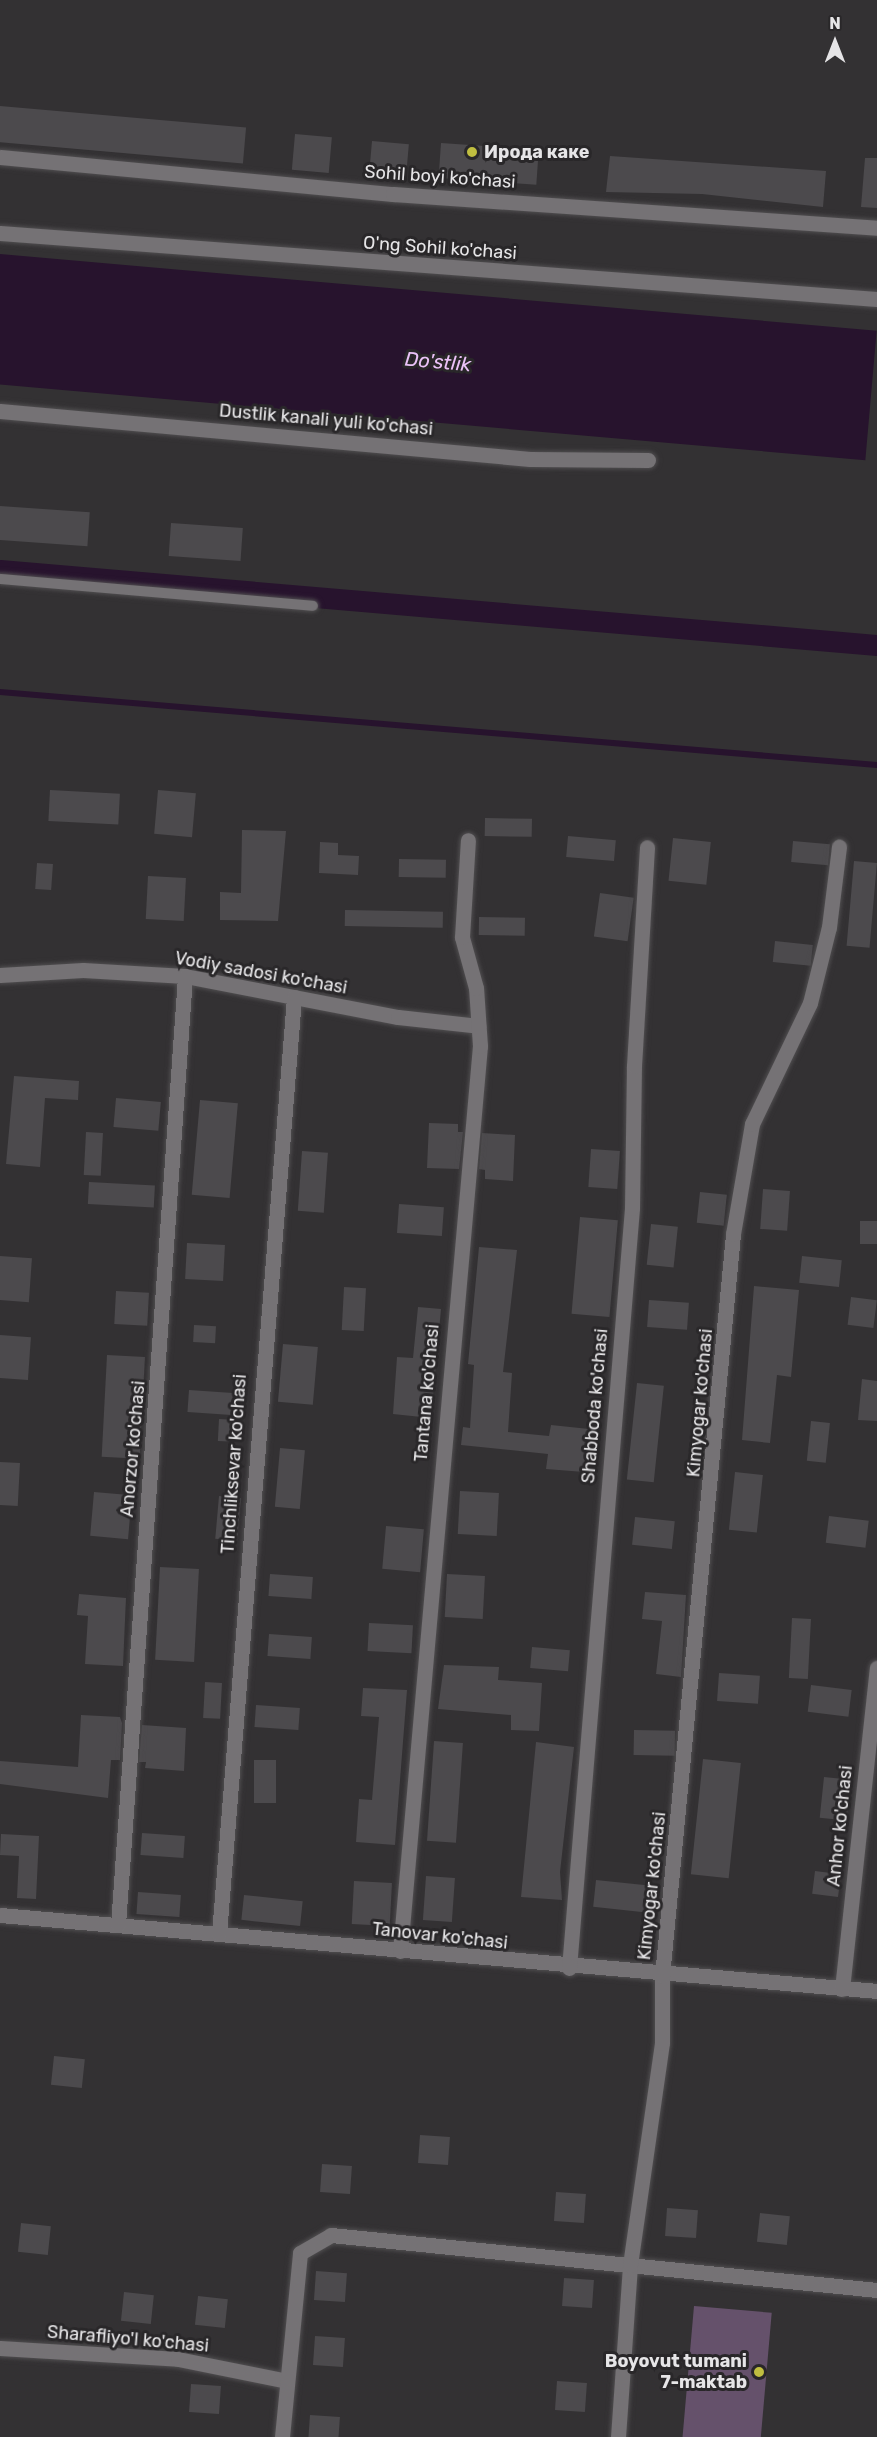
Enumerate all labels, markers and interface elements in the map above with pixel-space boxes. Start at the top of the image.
north arrow [805,12,865,72]
text: N [829,14,841,33]
place label: Ирода каке [484,141,589,163]
marker: Ирода каке [465,145,479,159]
street label: Sohil boyi ko'chasi [364,161,516,193]
street label: O'ng Sohil ko'chasi [362,232,518,264]
water label: Do'stlik [404,347,472,377]
street label: Dustlik kanali yuli ko'chasi [218,400,434,440]
street label: Vodiy sadosi ko'chasi [173,947,349,999]
street label: Tantana ko'chasi [410,1323,444,1463]
street label: Shabboda ko'chasi [577,1328,613,1484]
street label: Kimyogar ko'chasi [683,1328,717,1478]
street label: Tinchliksevar ko'chasi [217,1373,251,1555]
street label: Anorzor ko'chasi [116,1380,150,1518]
street label: Anhor ko'chasi [823,1764,857,1888]
street label: Kimyogar ko'chasi [633,1811,671,1961]
street label: Tanovar ko'chasi [371,1918,509,1954]
street label: Sharafliyo'l ko'chasi [46,2321,210,2357]
place label: Boyovut tumani 7-maktab [604,2351,747,2394]
marker: Boyovut tumani 7-maktab [752,2365,766,2379]

